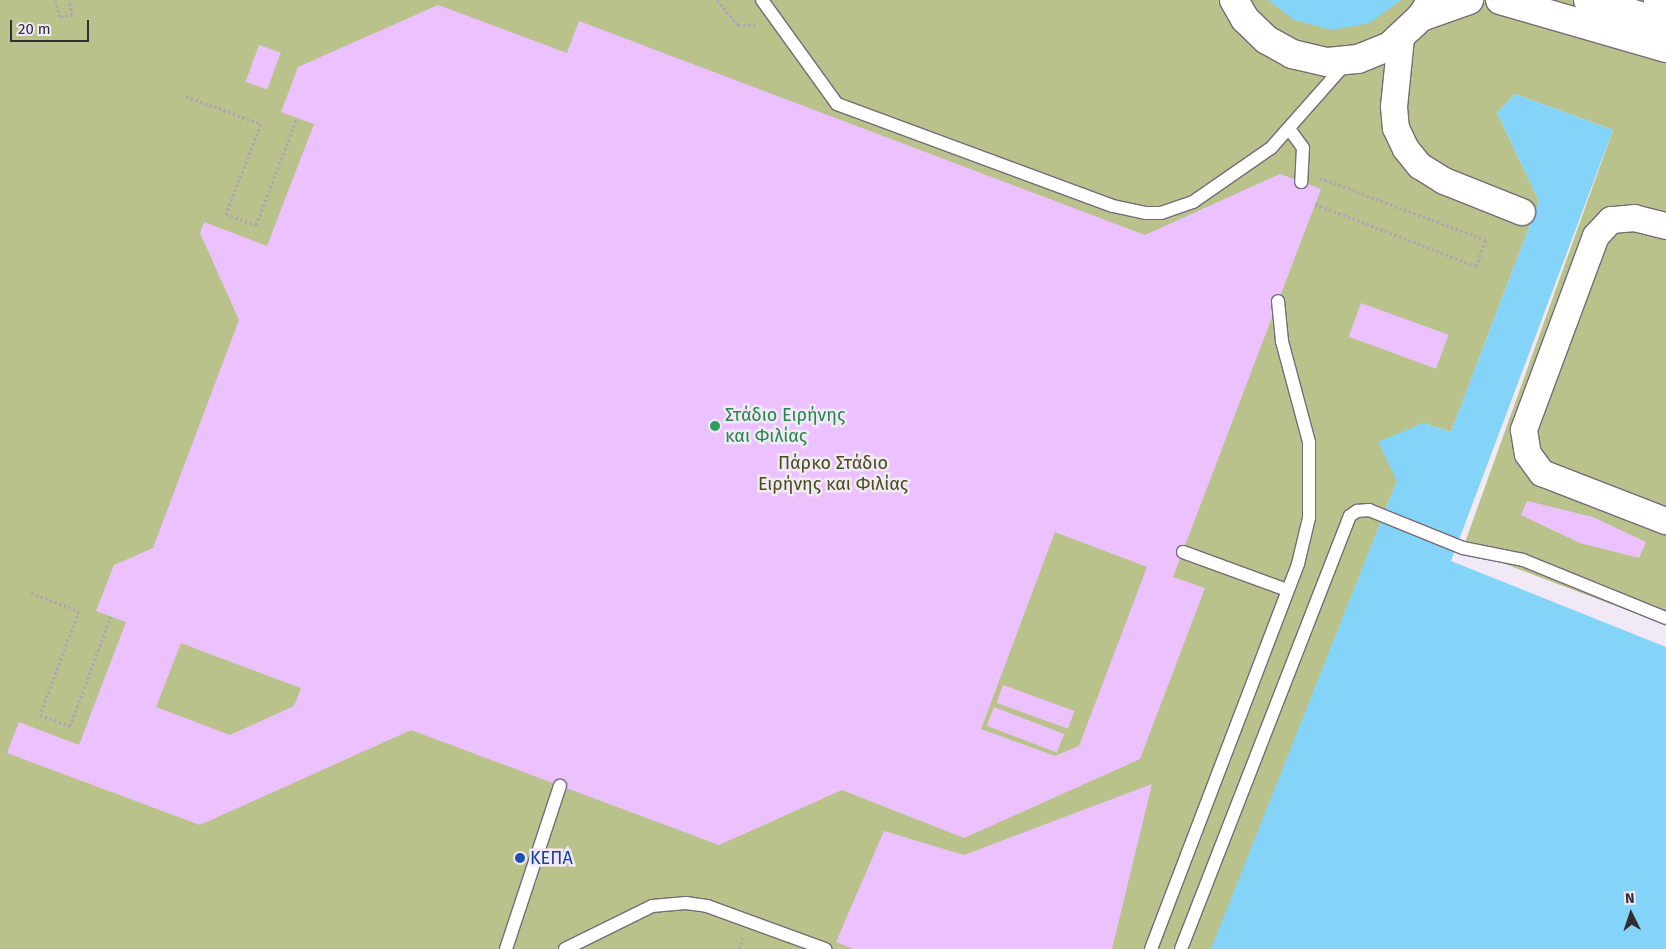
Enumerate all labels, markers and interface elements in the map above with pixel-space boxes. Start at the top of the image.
scale bar [12,10,91,42]
text: 20 m [18,20,51,38]
place label: Στάδιο Ειρήνης και Φιλίας [725,405,845,448]
marker: Στάδιο Ειρήνης και Φιλίας [709,420,721,432]
park label: Πάρκο Στάδιο Ειρήνης και Φιλίας [758,453,908,496]
place label: ΚΕΠΑ [530,847,573,869]
marker: ΚΕΠΑ [514,852,526,864]
north arrow [1606,889,1656,939]
text: N [1625,890,1635,907]

